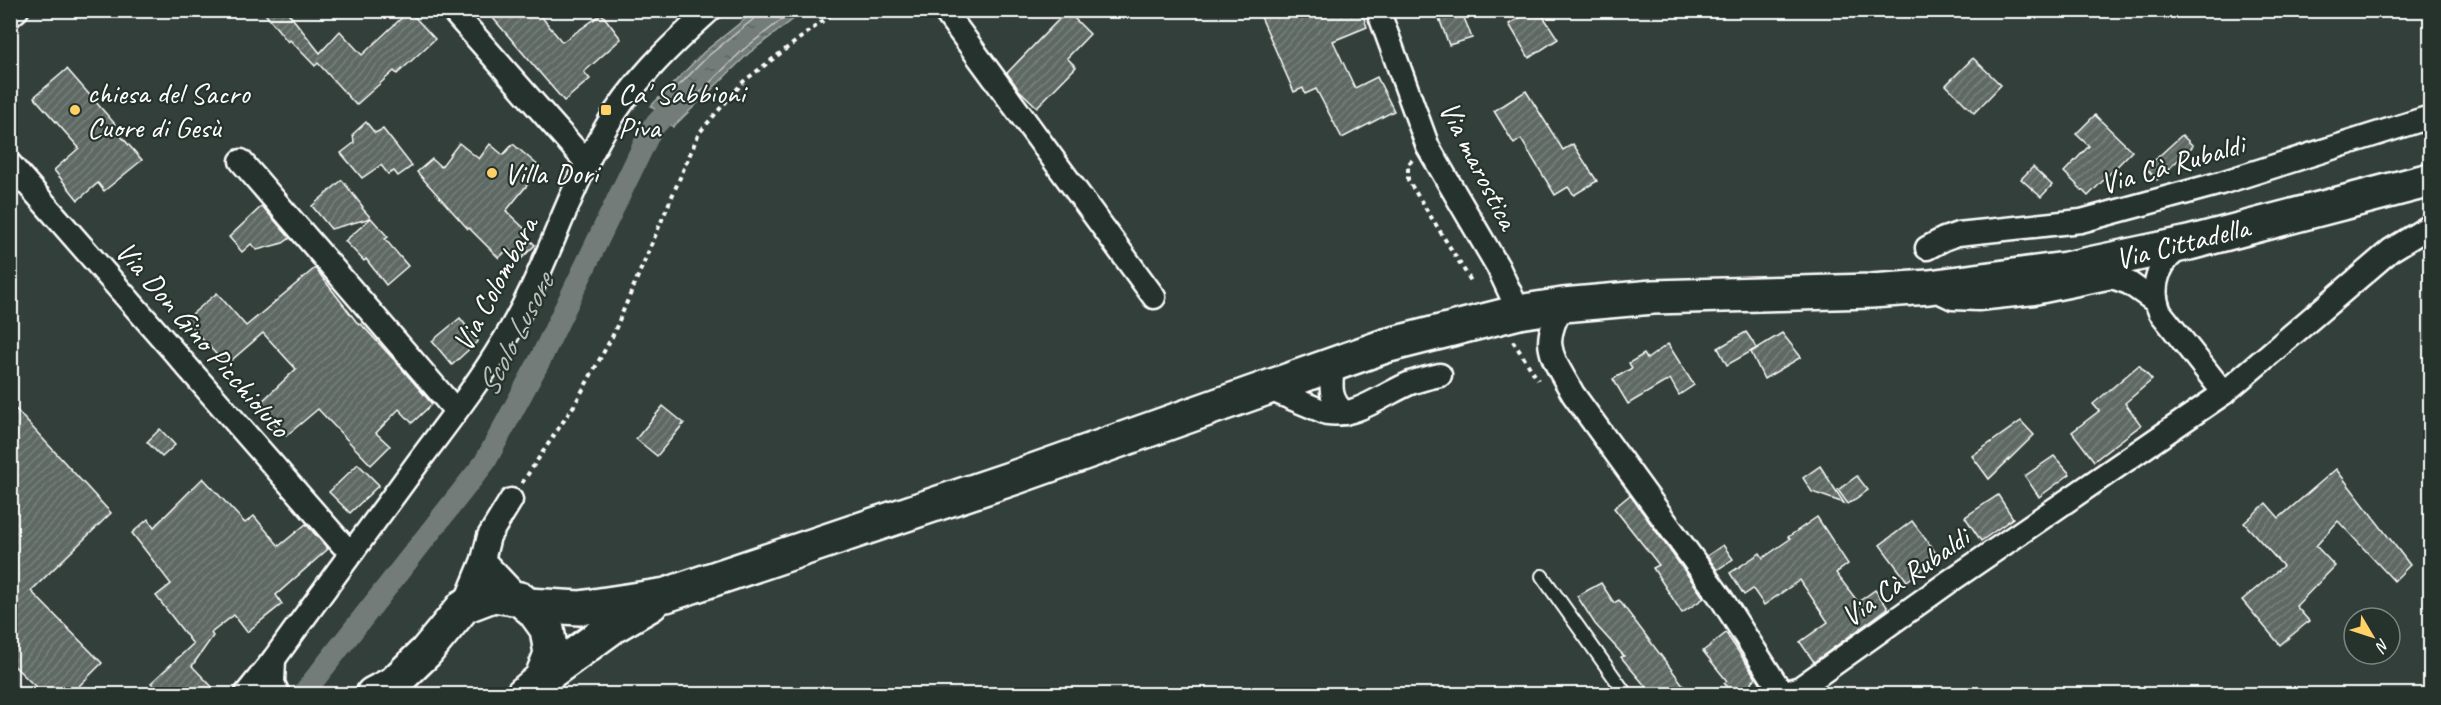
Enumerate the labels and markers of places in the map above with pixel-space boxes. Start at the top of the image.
place label: chiesa del Sacro Cuore di Gesù [87,74,251,146]
place label: Ca' Sabbioni Piva [618,74,748,146]
marker: chiesa del Sacro Cuore di Gesù [68,103,82,117]
marker: Ca' Sabbioni Piva [599,103,613,117]
place label: Villa Dori [504,154,601,192]
marker: Villa Dori [485,166,499,180]

